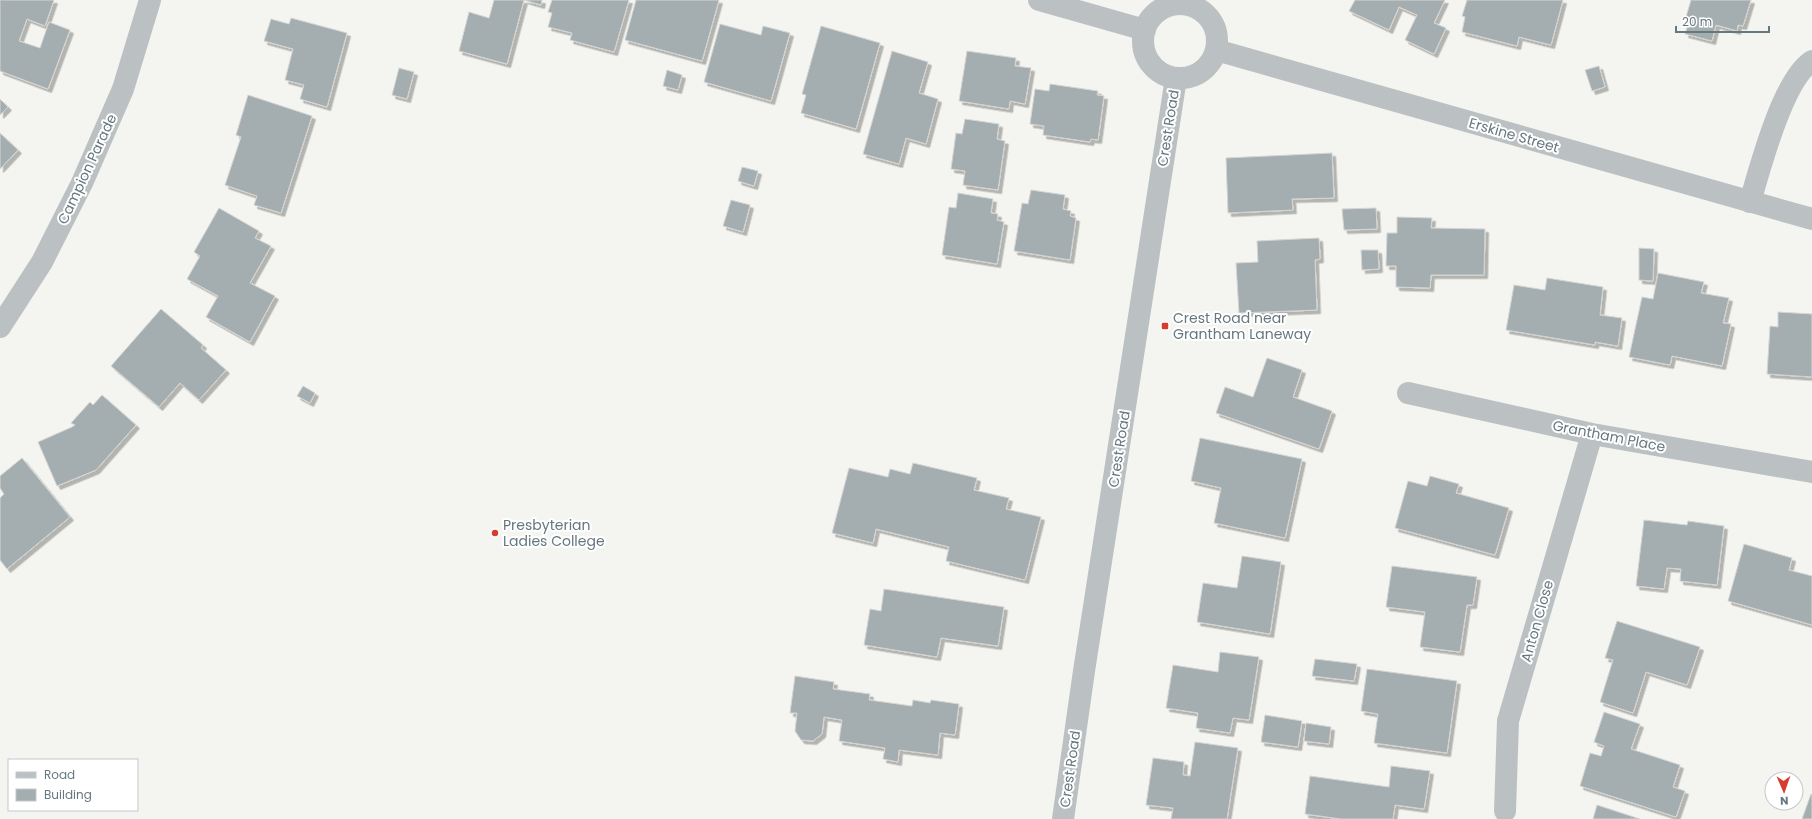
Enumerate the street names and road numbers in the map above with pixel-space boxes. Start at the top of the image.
street label: Crest Road [1152,88,1184,168]
street label: Campion Parade [53,110,121,227]
street label: Erskine Street [1467,113,1561,157]
street label: Crest Road [1103,409,1135,489]
street label: Grantham Place [1551,415,1667,457]
street label: Anton Close [1516,577,1558,664]
street label: Crest Road [1055,729,1085,809]

